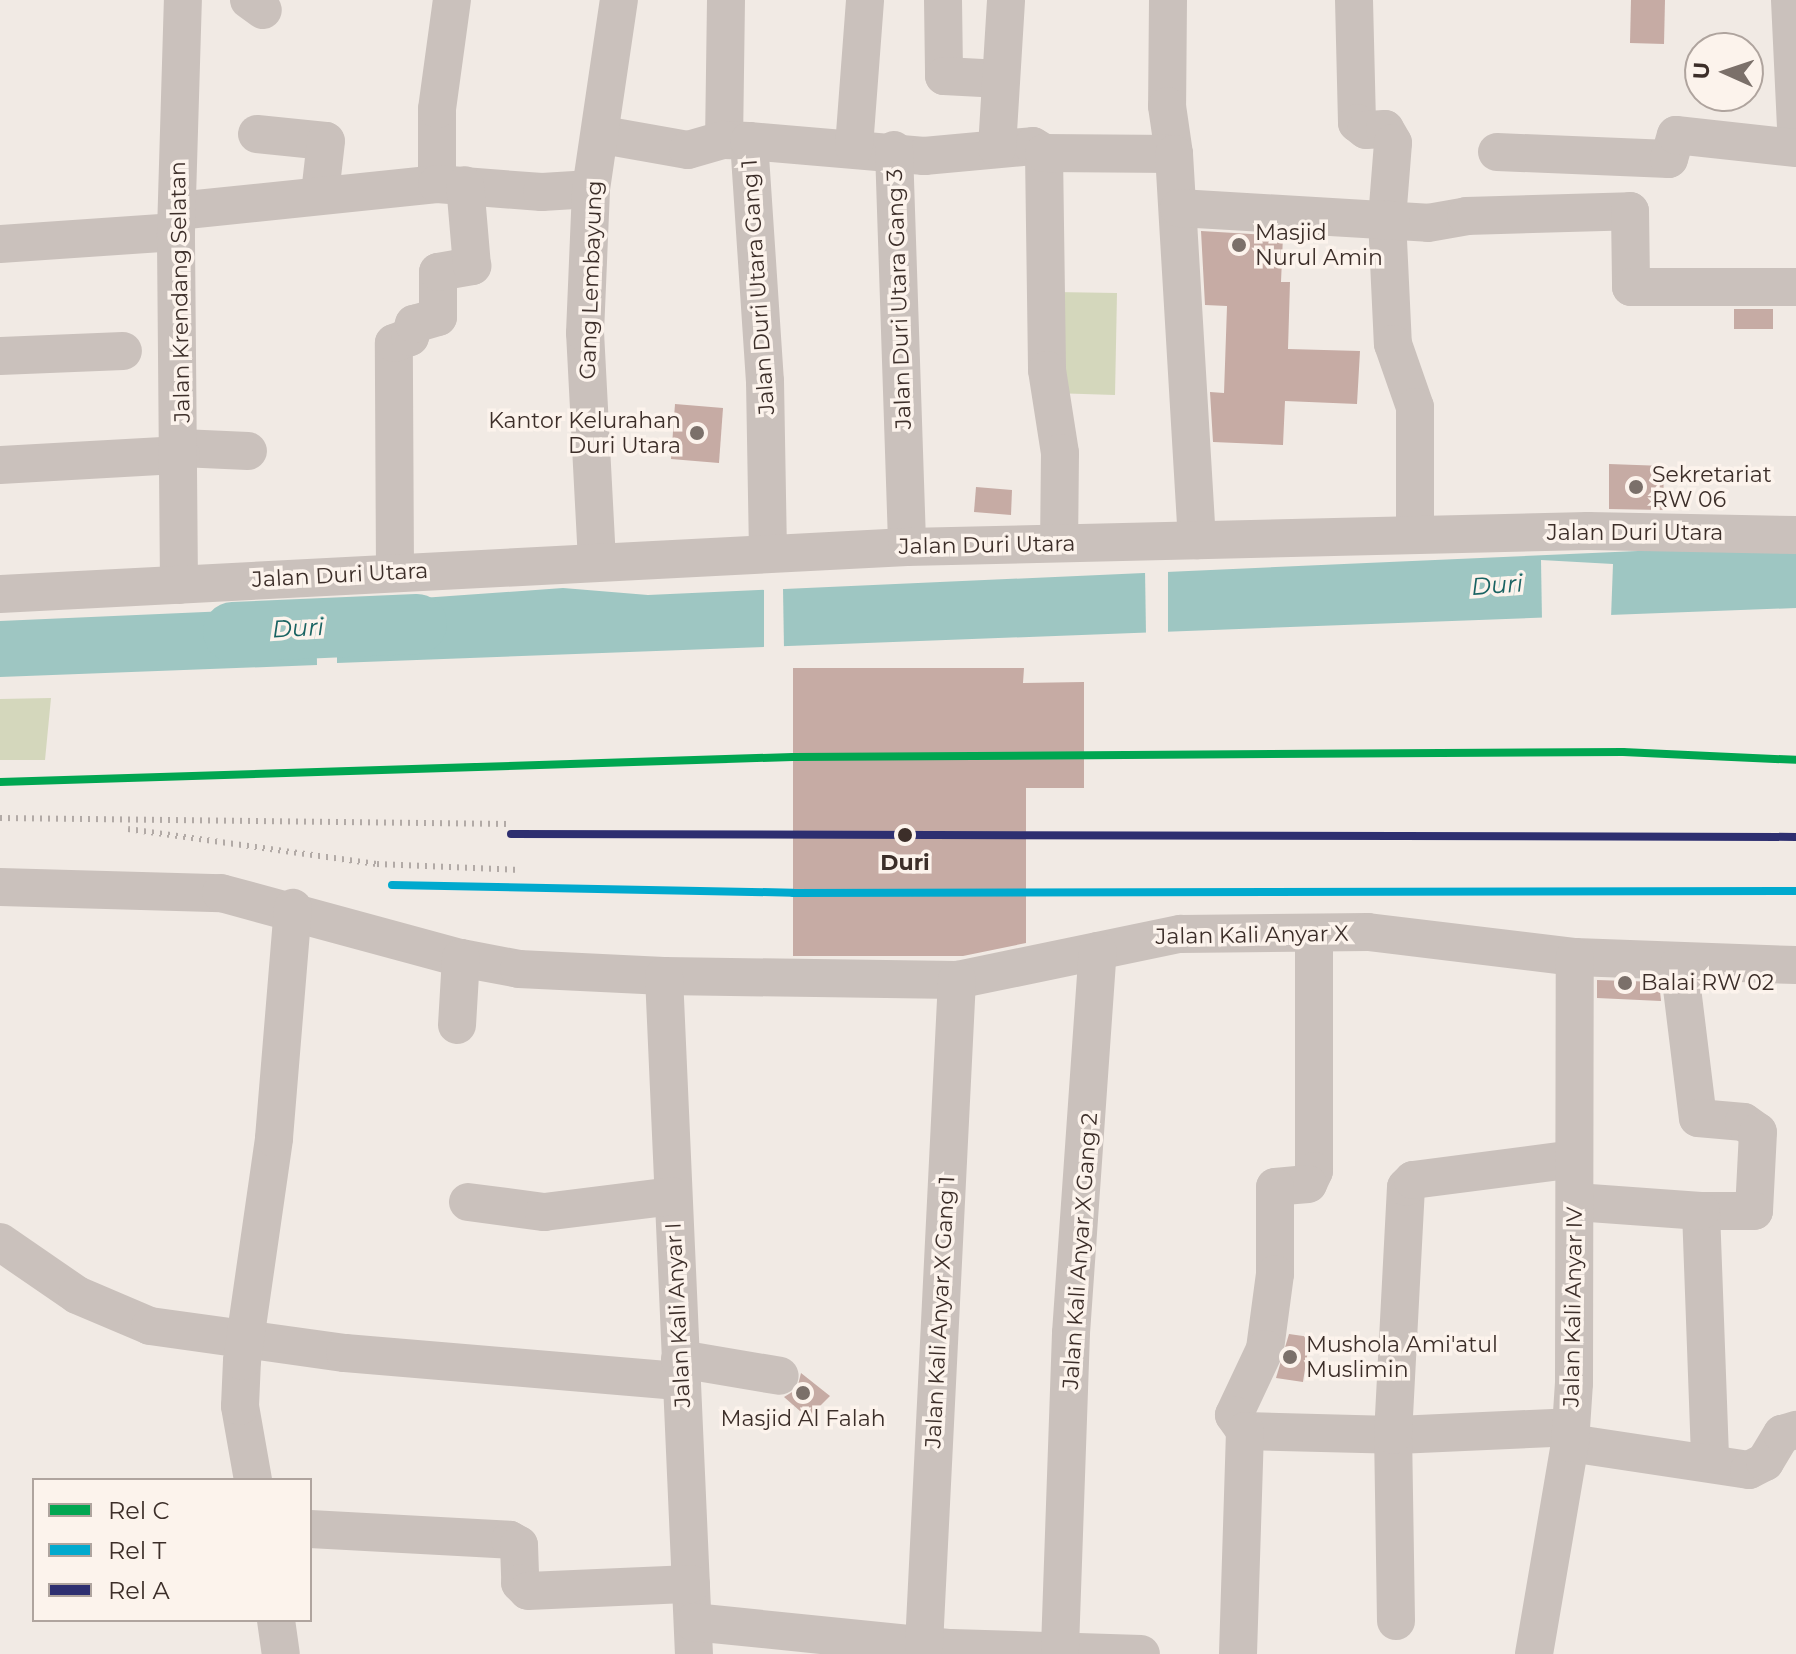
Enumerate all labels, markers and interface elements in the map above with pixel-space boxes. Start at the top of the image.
north arrow [1684,32,1764,112]
text: U [1688,61,1715,80]
street label: Jalan Duri Utara Gang 1 [736,158,780,416]
street label: Jalan Krendang Selatan [165,161,195,423]
street label: Jalan Duri Utara Gang 3 [881,168,917,430]
street label: Gang Lembayung [574,180,608,380]
place label: Masjid Nurul Amin [1255,219,1383,270]
marker: Masjid Nurul Amin [1230,236,1248,254]
place label: Kantor Kelurahan Duri Utara [488,407,681,458]
marker: Kantor Kelurahan Duri Utara [688,424,706,442]
place label: Sekretariat RW 06 [1652,461,1772,512]
marker: Sekretariat RW 06 [1627,478,1645,496]
street label: Jalan Duri Utara [1547,520,1723,546]
street label: Jalan Duri Utara [898,530,1076,560]
street label: Jalan Duri Utara [251,557,429,593]
water label: Duri [1470,569,1524,601]
water label: Duri [271,612,325,644]
marker: Duri [894,824,916,846]
place label: Duri [880,850,930,876]
street label: Jalan Kali Anyar X [1155,920,1349,950]
place label: Balai RW 02 [1641,970,1774,996]
marker: Balai RW 02 [1616,974,1634,992]
street label: Jalan Kali Anyar X Gang 2 [1057,1112,1103,1390]
street label: Jalan Kali Anyar X Gang 1 [920,1175,960,1449]
street label: Jalan Kali Anyar IV [1558,1207,1588,1407]
street label: Jalan Kali Anyar I [660,1222,696,1408]
place label: Mushola Ami'atul Muslimin [1306,1331,1498,1382]
marker: Mushola Ami'atul Muslimin [1281,1348,1299,1366]
marker: Masjid Al Falah [794,1384,812,1402]
place label: Masjid Al Falah [720,1406,886,1432]
legend [32,1478,312,1622]
text: Rel C [108,1496,170,1525]
text: Rel T [108,1536,166,1565]
text: Rel A [108,1576,170,1605]

